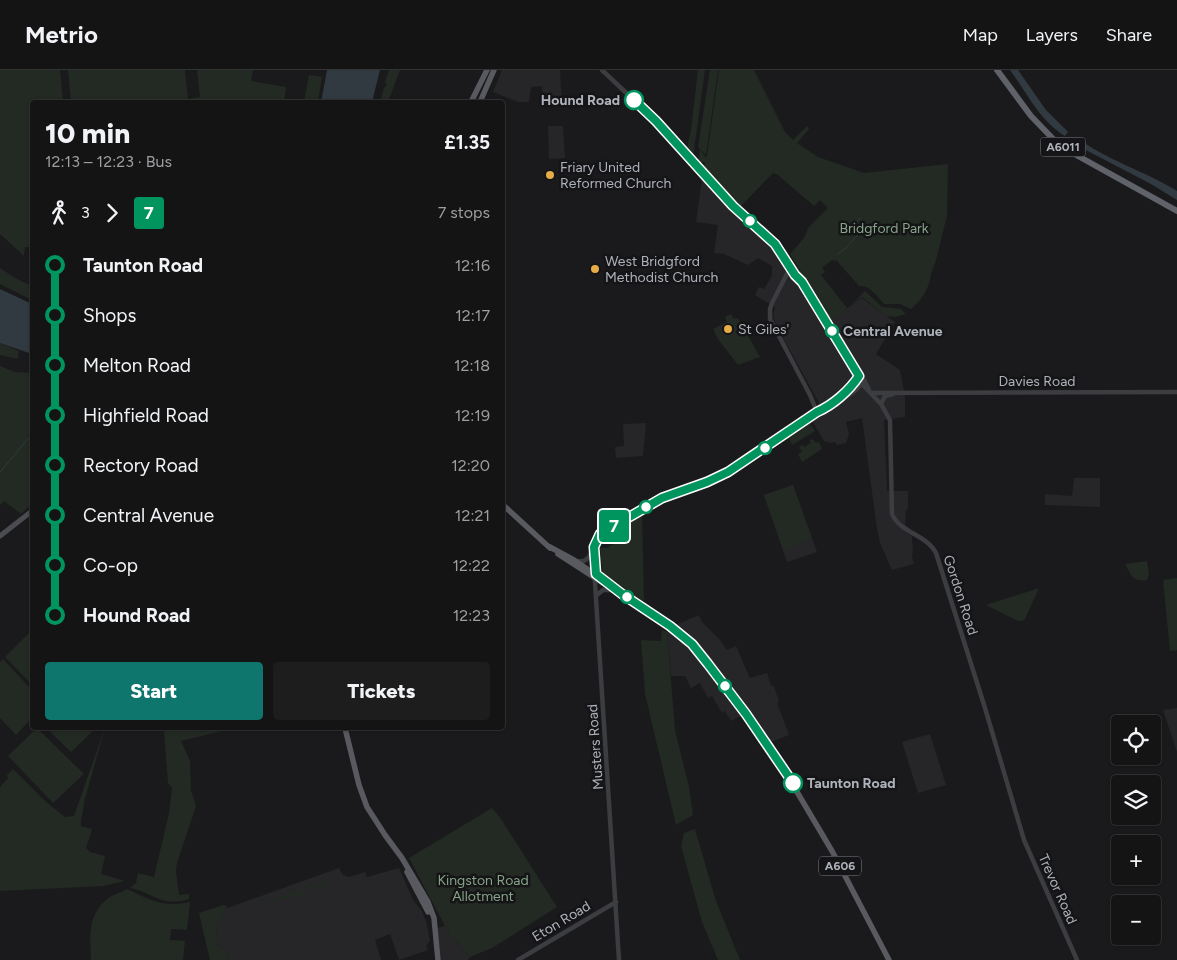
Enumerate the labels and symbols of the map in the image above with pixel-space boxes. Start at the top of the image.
marker: Hound Road [624,90,644,110]
place label: Hound Road [541,92,620,109]
road number: A6011 [1040,138,1086,156]
place label: Friary United Reformed Church [560,159,672,192]
marker: Friary United Reformed Church [544,169,556,181]
unlabelled marker [743,214,757,228]
park label: Bridgford Park [839,220,929,237]
place label: West Bridgford Methodist Church [605,253,718,286]
marker: West Bridgford Methodist Church [589,263,601,275]
place label: St Giles' [738,321,789,338]
marker: St Giles' [722,323,734,335]
place label: Central Avenue [843,323,943,340]
marker: Central Avenue [825,324,839,338]
street label: Davies Road [998,373,1076,390]
unlabelled marker [758,441,772,455]
unlabelled marker [639,500,653,514]
line badge: 7 [598,510,630,542]
street label: Gordon Road [940,553,981,637]
unlabelled marker [620,590,634,604]
unlabelled marker [718,679,732,693]
street label: Musters Road [584,703,607,790]
marker: Taunton Road [783,773,803,793]
place label: Taunton Road [807,775,896,792]
street label: Trevor Road [1035,852,1081,927]
road number: A606 [819,856,861,876]
park label: Kingston Road Allotment [437,872,529,905]
street label: Eton Road [529,897,594,945]

